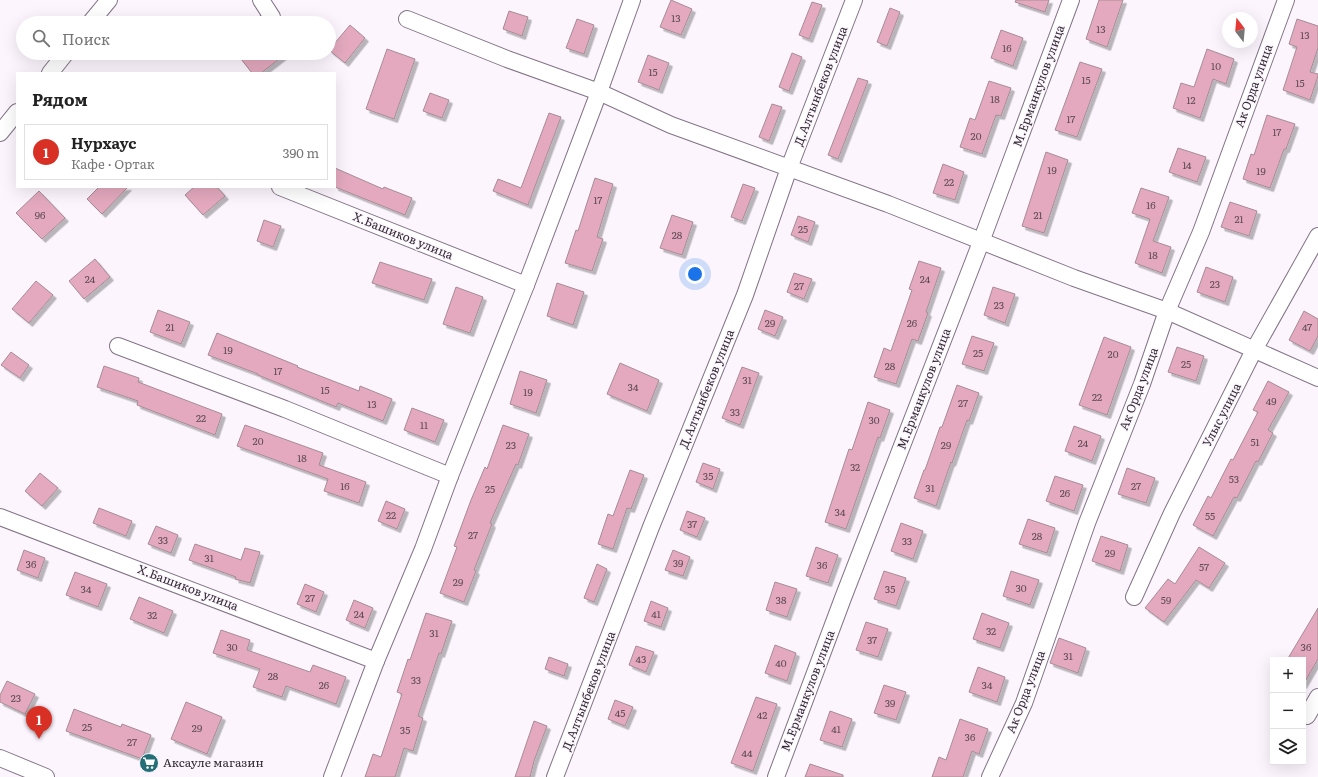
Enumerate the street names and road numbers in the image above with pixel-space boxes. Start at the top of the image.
street label: М.Ерманкулов улица [1008,22,1069,149]
street label: Д.Алтынбеков улица [789,23,851,148]
street label: Ак Орда улица [1230,41,1277,130]
street label: Х.Башиков улица [351,207,457,264]
street label: М.Ерманкулов улица [892,325,955,452]
street label: Д.Алтынбеков улица [674,326,738,451]
street label: Ак Орда улица [1114,344,1162,433]
street label: Улыс улица [1197,379,1245,450]
street label: Х.Башиков улица [135,560,242,615]
street label: М.Ерманкулов улица [776,627,839,754]
street label: Д.Алтынбеков улица [557,628,619,753]
street label: Ак Орда улица [1001,647,1049,736]

